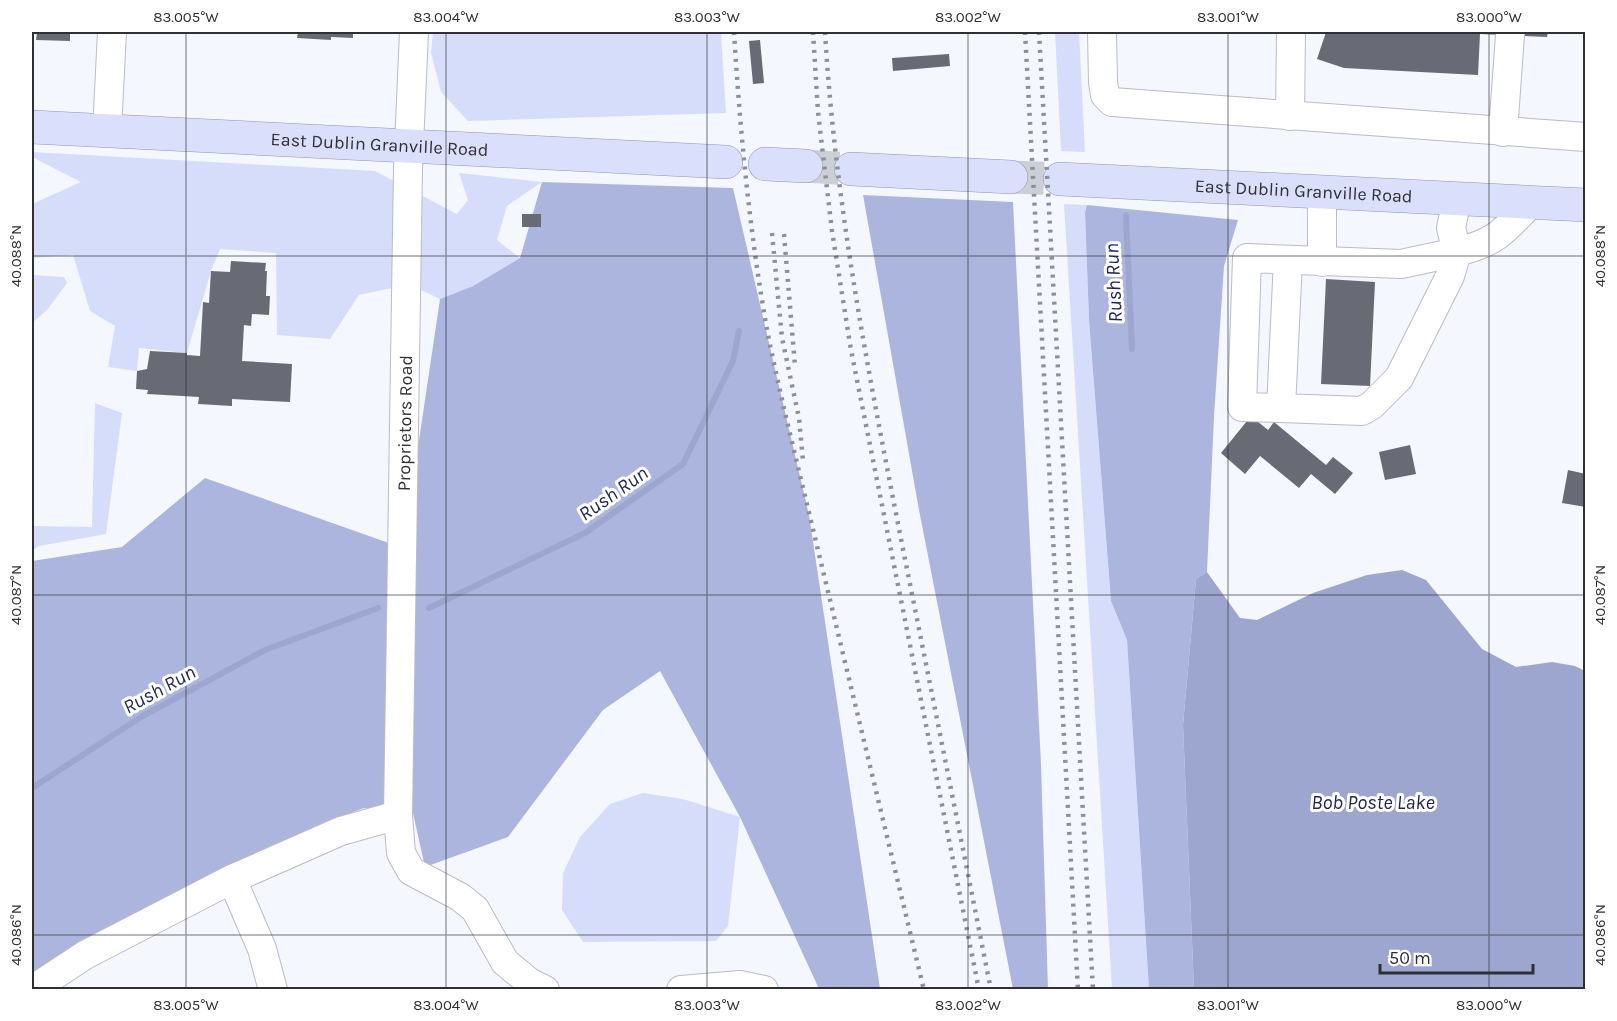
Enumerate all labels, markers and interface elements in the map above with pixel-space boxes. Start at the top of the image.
text: 83.005°W [153,8,219,26]
text: 83.004°W [413,8,479,26]
text: 83.003°W [674,8,741,26]
text: 83.002°W [935,8,1001,26]
text: 83.001°W [1197,8,1260,26]
text: 83.000°W [1456,8,1523,26]
street label: East Dublin Granville Road [270,128,489,161]
street label: East Dublin Granville Road [1194,175,1413,207]
text: 40.088°N [7,225,25,287]
text: 40.088°N [1591,225,1609,287]
water label: Rush Run [1100,243,1127,323]
street label: Proprietors Road [393,355,417,491]
water label: Rush Run [574,461,652,526]
text: 40.087°N [7,565,25,625]
text: 40.087°N [1591,565,1609,625]
water label: Rush Run [119,660,200,719]
water label: Bob Poste Lake [1311,791,1435,814]
text: 40.086°N [7,904,25,966]
text: 40.086°N [1591,904,1609,966]
scale bar [1380,937,1533,975]
text: 50 m [1389,947,1431,969]
text: 83.005°W [153,996,219,1014]
text: 83.004°W [413,996,479,1014]
text: 83.003°W [674,996,741,1014]
text: 83.002°W [935,996,1001,1014]
text: 83.001°W [1197,996,1260,1014]
text: 83.000°W [1456,996,1523,1014]

